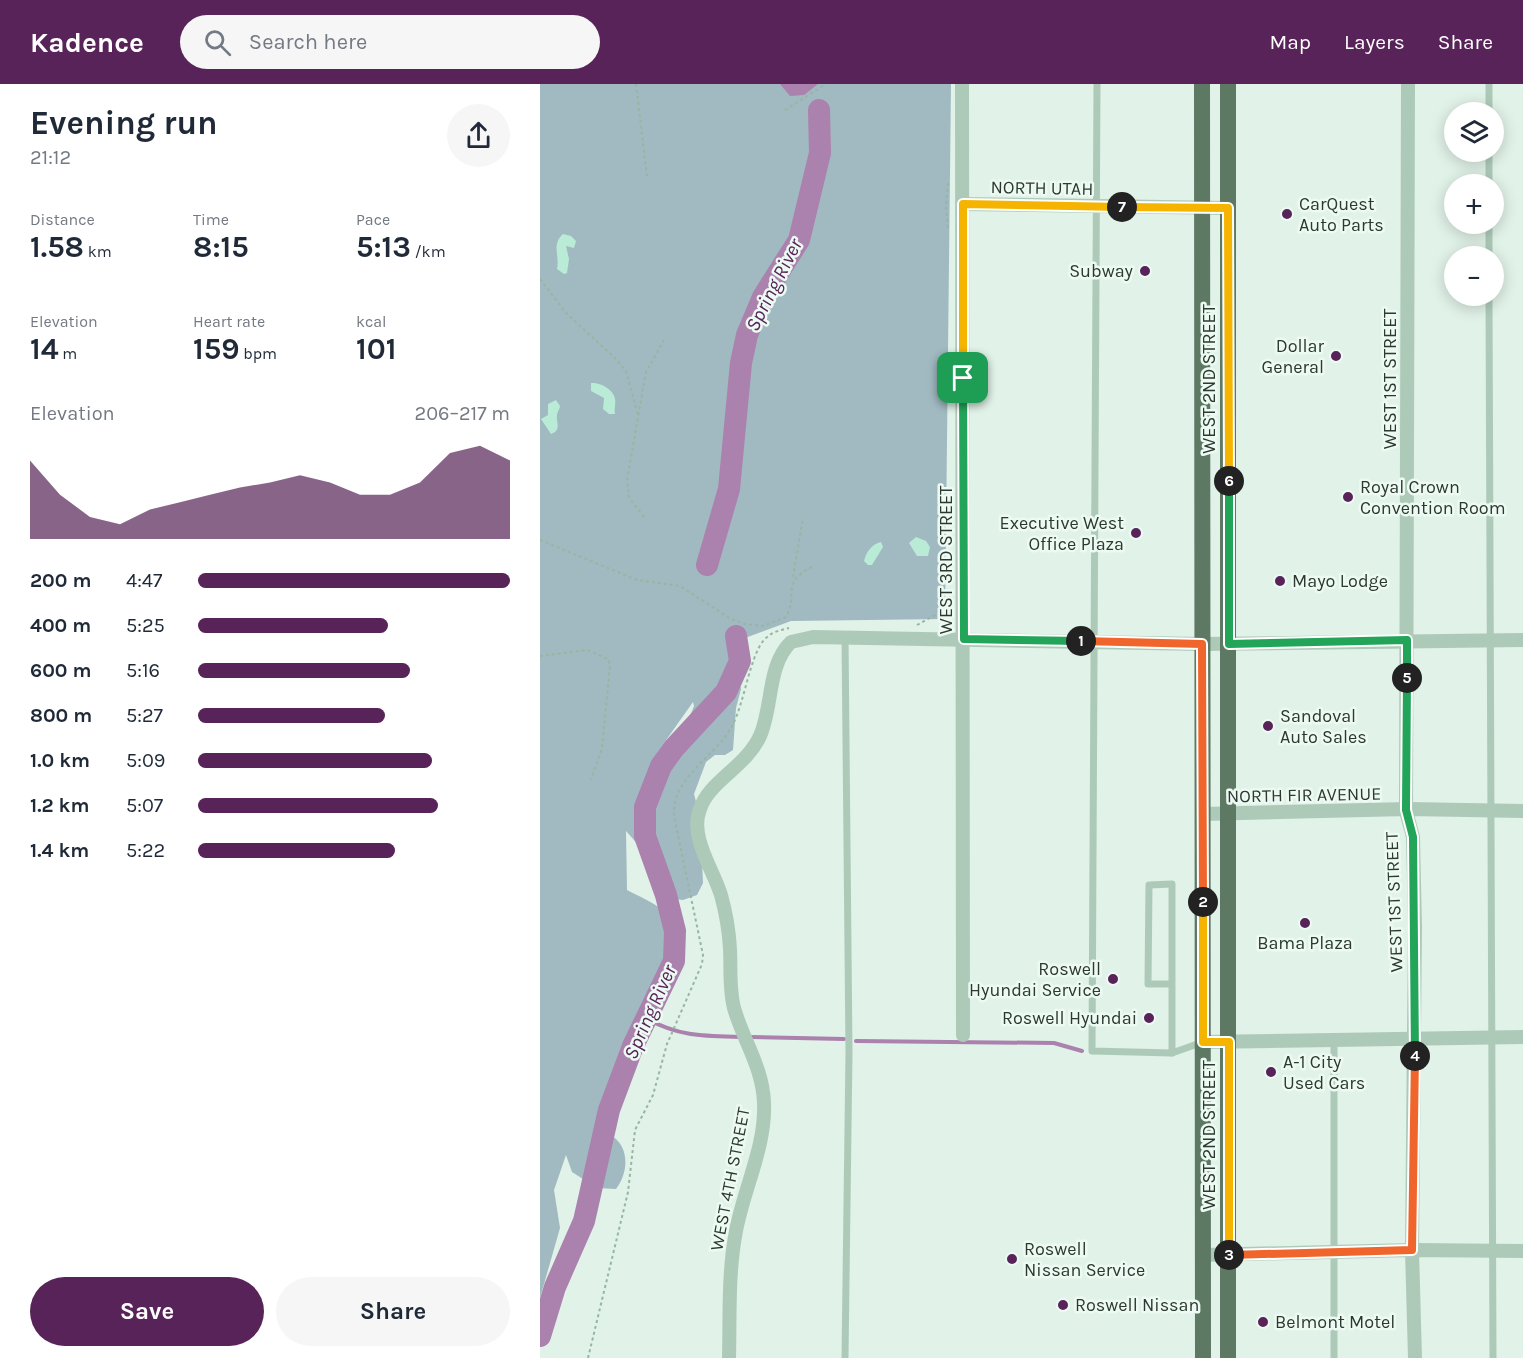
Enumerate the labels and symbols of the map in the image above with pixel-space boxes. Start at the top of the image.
street label: NORTH UTAH [990,176,1094,200]
pin: 7 [1107,192,1137,222]
place label: CarQuest Auto Parts [1299,193,1384,236]
marker: CarQuest Auto Parts [1280,207,1294,221]
water label: Spring River [741,234,808,335]
place label: Subway [1069,260,1134,282]
marker: Subway [1138,264,1152,278]
street label: WEST 2ND STREET [1198,304,1220,454]
street label: WEST 1ST STREET [1379,309,1401,449]
place label: Dollar General [1262,335,1324,378]
marker: Dollar General [1329,349,1343,363]
pin [937,352,988,403]
pin: 6 [1214,466,1244,496]
place label: Royal Crown Convention Room [1360,476,1506,519]
street label: WEST 3RD STREET [935,486,957,634]
marker: Royal Crown Convention Room [1341,490,1355,504]
place label: Executive West Office Plaza [1000,512,1124,555]
marker: Executive West Office Plaza [1129,526,1143,540]
place label: Mayo Lodge [1292,570,1388,592]
marker: Mayo Lodge [1273,574,1287,588]
pin: 1 [1066,626,1096,656]
pin: 5 [1392,663,1422,693]
place label: Sandoval Auto Sales [1280,705,1367,748]
marker: Sandoval Auto Sales [1261,719,1275,733]
street label: NORTH FIR AVENUE [1227,783,1381,807]
street label: WEST 1ST STREET [1381,831,1407,973]
pin: 2 [1188,887,1218,917]
marker: Bama Plaza [1298,916,1312,930]
place label: Bama Plaza [1257,932,1353,954]
place label: Roswell Hyundai Service [969,958,1101,1001]
water label: Spring River [619,960,681,1063]
marker: Roswell Hyundai Service [1106,972,1120,986]
place label: Roswell Hyundai [1002,1007,1137,1029]
marker: Roswell Hyundai [1142,1011,1156,1025]
pin: 4 [1400,1041,1430,1071]
place label: A-1 City Used Cars [1283,1051,1365,1094]
street label: WEST 2ND STREET [1198,1060,1220,1210]
marker: A-1 City Used Cars [1264,1065,1278,1079]
street label: WEST 4TH STREET [705,1105,755,1253]
place label: Roswell Nissan Service [1024,1238,1145,1281]
pin: 3 [1214,1240,1244,1270]
marker: Roswell Nissan Service [1005,1252,1019,1266]
place label: Roswell Nissan [1075,1294,1199,1316]
marker: Roswell Nissan [1056,1298,1070,1312]
place label: Belmont Motel [1275,1311,1395,1333]
marker: Belmont Motel [1256,1315,1270,1329]

